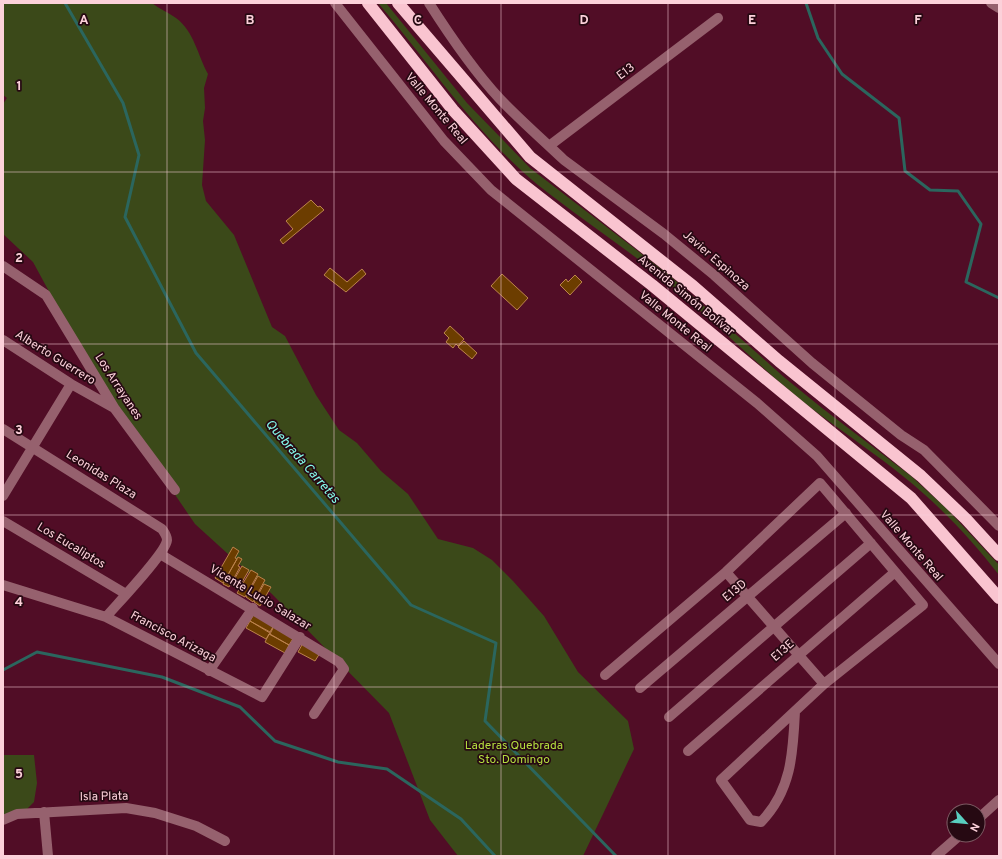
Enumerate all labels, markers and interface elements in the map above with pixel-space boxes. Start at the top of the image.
text: A [79,13,89,29]
text: B [246,13,255,29]
text: C [414,13,422,29]
text: D [579,13,589,29]
text: E [748,13,756,29]
text: F [914,13,922,29]
street label: E13 [614,60,638,84]
street label: Valle Monte Real [401,70,471,148]
text: 1 [16,79,22,95]
street label: Javier Espinoza [679,227,753,295]
text: 2 [15,251,23,267]
street label: Avenida Simón Bolívar [634,252,738,340]
street label: Valle Monte Real [635,288,715,356]
street label: Alberto Guerrero [12,327,98,389]
street label: Los Arrayanes [91,351,145,423]
water label: Quebrada Carretas [261,417,343,507]
text: 3 [15,423,23,439]
street label: Leonidas Plaza [63,447,139,503]
street label: Valle Monte Real [876,507,946,585]
street label: Los Eucaliptos [34,519,108,573]
street label: Vicente Lucio Salazar [206,561,314,635]
street label: E13D [720,576,750,606]
text: 4 [15,595,23,611]
street label: Francisco Arizaga [127,608,219,666]
street label: E13E [768,636,798,666]
park label: Laderas Quebrada Sto. Domingo [465,738,563,768]
text: 5 [15,767,23,783]
street label: Isla Plata [80,789,128,805]
north arrow [946,803,986,843]
text: N [966,820,982,834]

